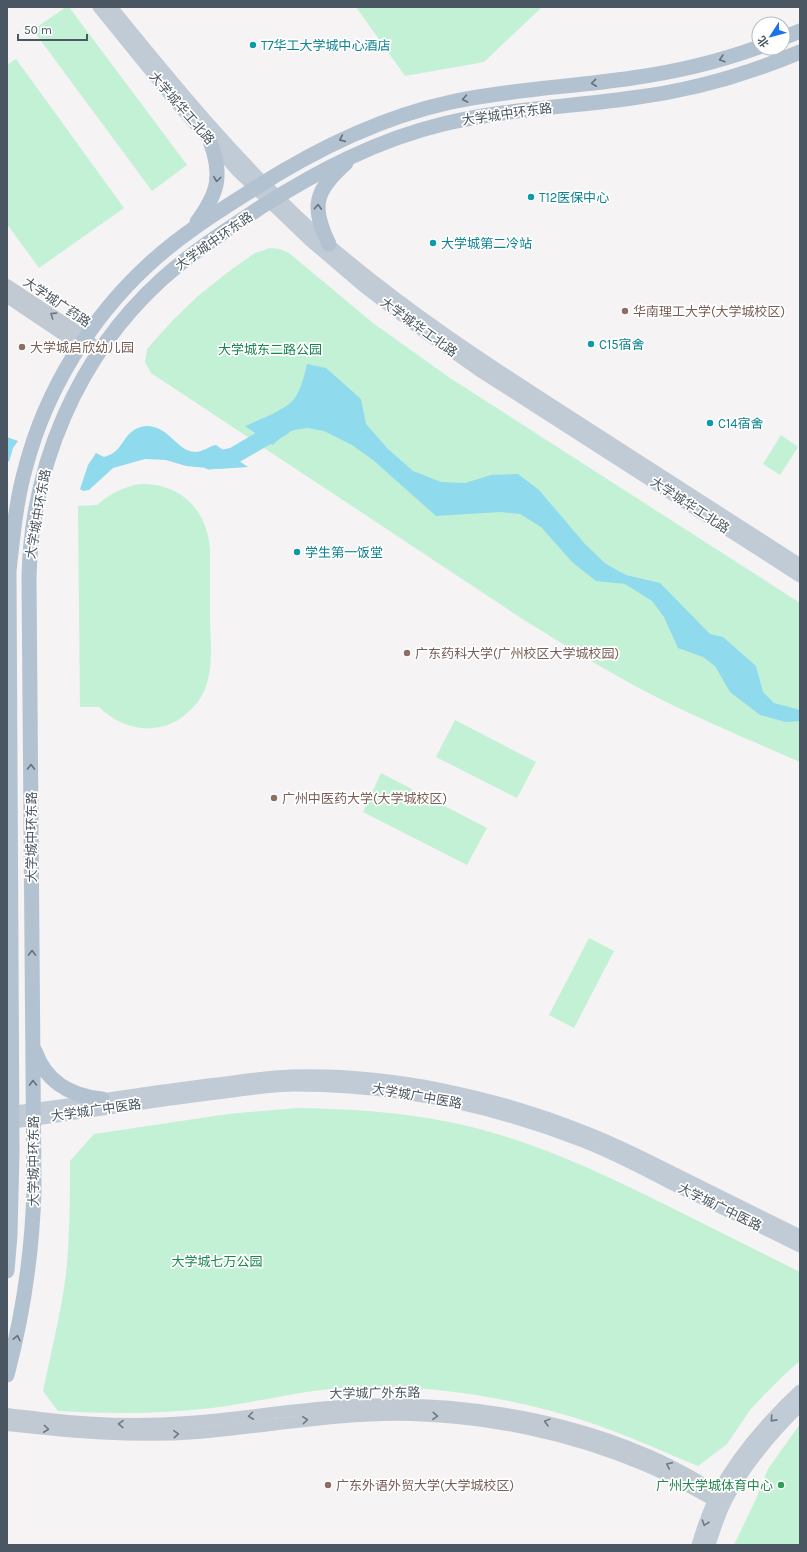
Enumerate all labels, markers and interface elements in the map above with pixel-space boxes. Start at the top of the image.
scale bar [18,16,87,42]
north arrow [751,16,791,56]
text: 50 m [24,23,52,37]
text: 北 [755,33,772,50]
place label: T7华工大学城中心酒店 [261,38,391,53]
marker: T7华工大学城中心酒店 [248,40,258,50]
one-way arrow [719,54,726,63]
street label: 大学城华工北路 [146,69,218,147]
one-way arrow [591,78,597,87]
one-way arrow [462,94,468,103]
street label: 大学城中环东路 [461,100,553,128]
one-way arrow [339,134,346,142]
one-way arrow [213,176,222,182]
place label: T12医保中心 [539,190,609,205]
marker: T12医保中心 [526,192,536,202]
one-way arrow [314,204,322,210]
street label: 大学城中环东路 [172,209,256,273]
place label: 大学城第二冷站 [441,236,532,251]
marker: 大学城第二冷站 [428,238,438,248]
street label: 大学城广药路 [20,274,94,330]
street label: 大学城华工北路 [378,294,460,360]
place label: 华南理工大学(大学城校区) [633,304,785,319]
marker: 华南理工大学(大学城校区) [620,306,630,316]
one-way arrow [50,312,57,320]
place label: C15宿舍 [599,337,645,352]
marker: C15宿舍 [586,339,596,349]
place label: 大学城启欣幼儿园 [30,340,134,355]
marker: 大学城启欣幼儿园 [17,342,27,352]
park label: 大学城东二路公园 [218,342,322,357]
place label: C14宿舍 [718,416,764,431]
marker: C14宿舍 [705,418,715,428]
street label: 大学城中环东路 [23,468,53,560]
street label: 大学城华工北路 [648,474,732,536]
place label: 学生第一饭堂 [305,545,383,560]
marker: 学生第一饭堂 [292,547,302,557]
place label: 广东药科大学(广州校区大学城校园) [415,646,619,661]
marker: 广东药科大学(广州校区大学城校园) [402,648,412,658]
one-way arrow [26,764,35,770]
street label: 大学城中环东路 [24,791,39,883]
place label: 广州中医药大学(大学城校区) [282,791,447,806]
marker: 广州中医药大学(大学城校区) [269,793,279,803]
one-way arrow [28,950,36,956]
one-way arrow [29,1080,37,1086]
street label: 大学城广中医路 [371,1081,463,1111]
street label: 大学城广中医路 [50,1096,142,1124]
street label: 大学城中环东路 [26,1115,41,1207]
street label: 大学城广中医路 [676,1180,764,1234]
park label: 大学城七万公园 [171,1254,263,1269]
one-way arrow [12,1335,20,1341]
street label: 大学城广外东路 [329,1385,421,1401]
one-way arrow [248,1411,254,1420]
one-way arrow [432,1412,438,1420]
one-way arrow [770,1414,777,1422]
one-way arrow [302,1416,308,1425]
one-way arrow [544,1418,551,1427]
one-way arrow [118,1420,124,1428]
one-way arrow [43,1425,49,1434]
one-way arrow [173,1430,179,1438]
one-way arrow [666,1462,674,1470]
place label: 广东外语外贸大学(大学城校区) [336,1478,514,1493]
place label: 广州大学城体育中心 [656,1478,773,1493]
marker: 广东外语外贸大学(大学城校区) [323,1480,333,1490]
marker: 广州大学城体育中心 [776,1480,786,1490]
one-way arrow [702,1519,710,1526]

